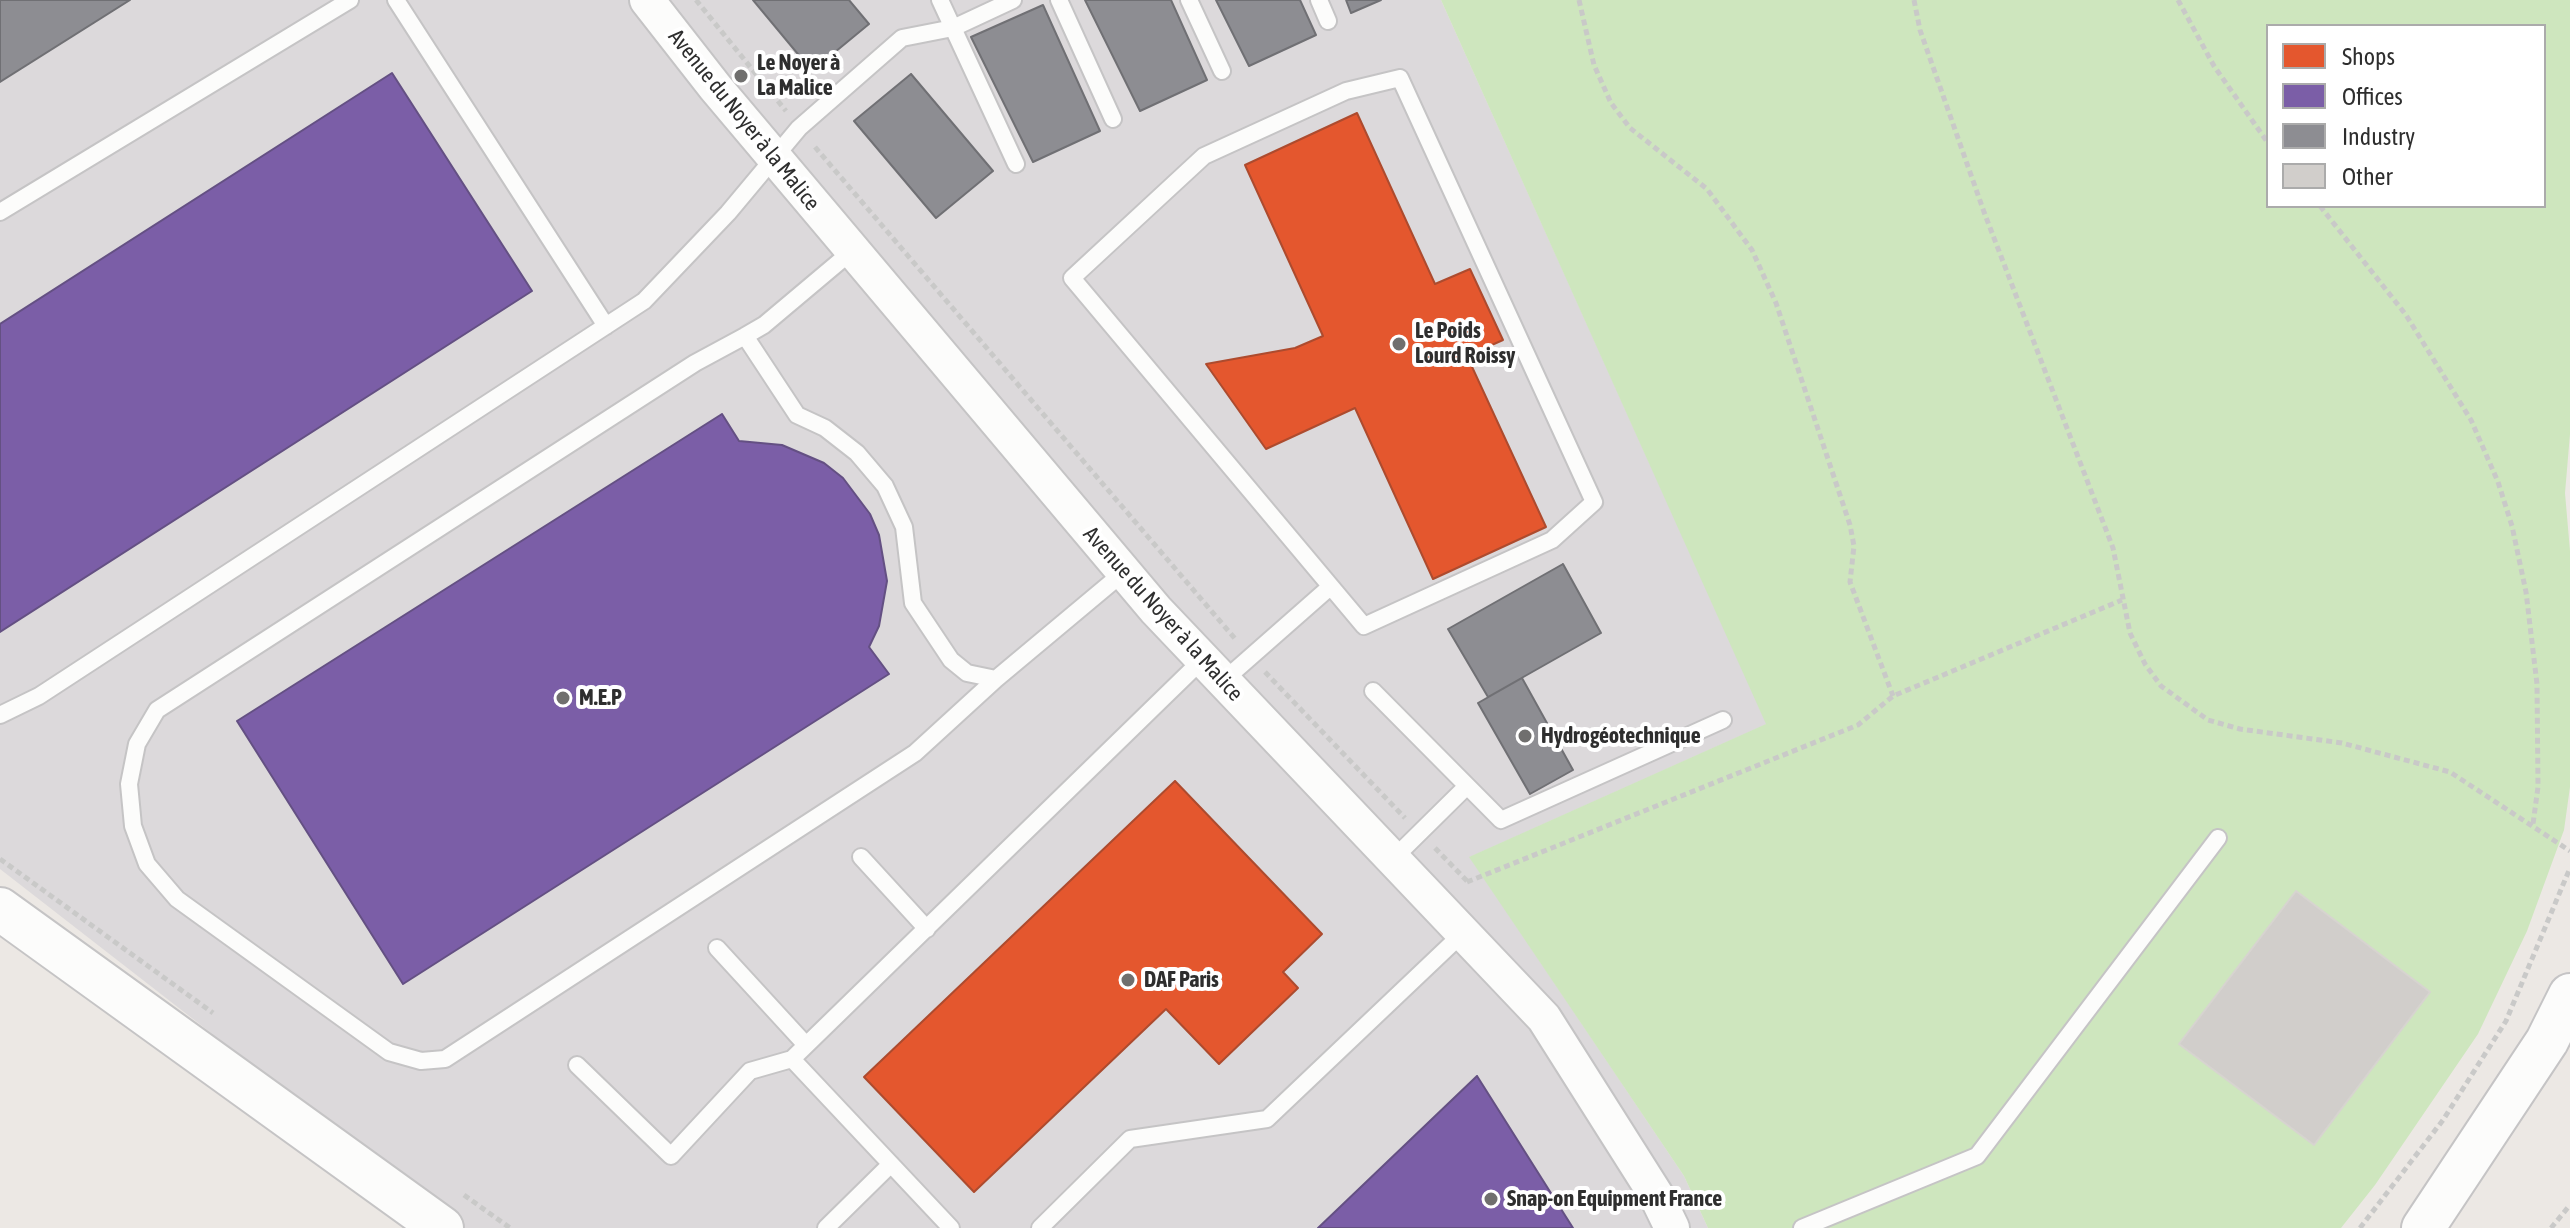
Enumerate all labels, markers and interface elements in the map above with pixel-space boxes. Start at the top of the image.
street label: Avenue du Noyer à la Malice [663,24,825,216]
legend [2266,24,2546,208]
text: Shops [2342,43,2395,70]
place label: Le Noyer à La Malice [757,50,840,102]
marker: Le Noyer à La Malice [732,67,750,85]
text: Offices [2342,83,2403,110]
text: Industry [2342,123,2415,150]
text: Other [2342,163,2393,190]
place label: Le Poids Lourd Roissy [1415,318,1515,370]
marker: Le Poids Lourd Roissy [1390,335,1408,353]
street label: Avenue du Noyer à la Malice [1078,521,1248,707]
place label: M.E.P [579,685,622,711]
marker: M.E.P [554,689,572,707]
place label: Hydrogéotechnique [1541,723,1701,749]
marker: Hydrogéotechnique [1516,727,1534,745]
place label: DAF Paris [1144,967,1219,993]
marker: DAF Paris [1119,971,1137,989]
place label: Snap-on Equipment France [1507,1186,1722,1212]
marker: Snap-on Equipment France [1482,1190,1500,1208]

